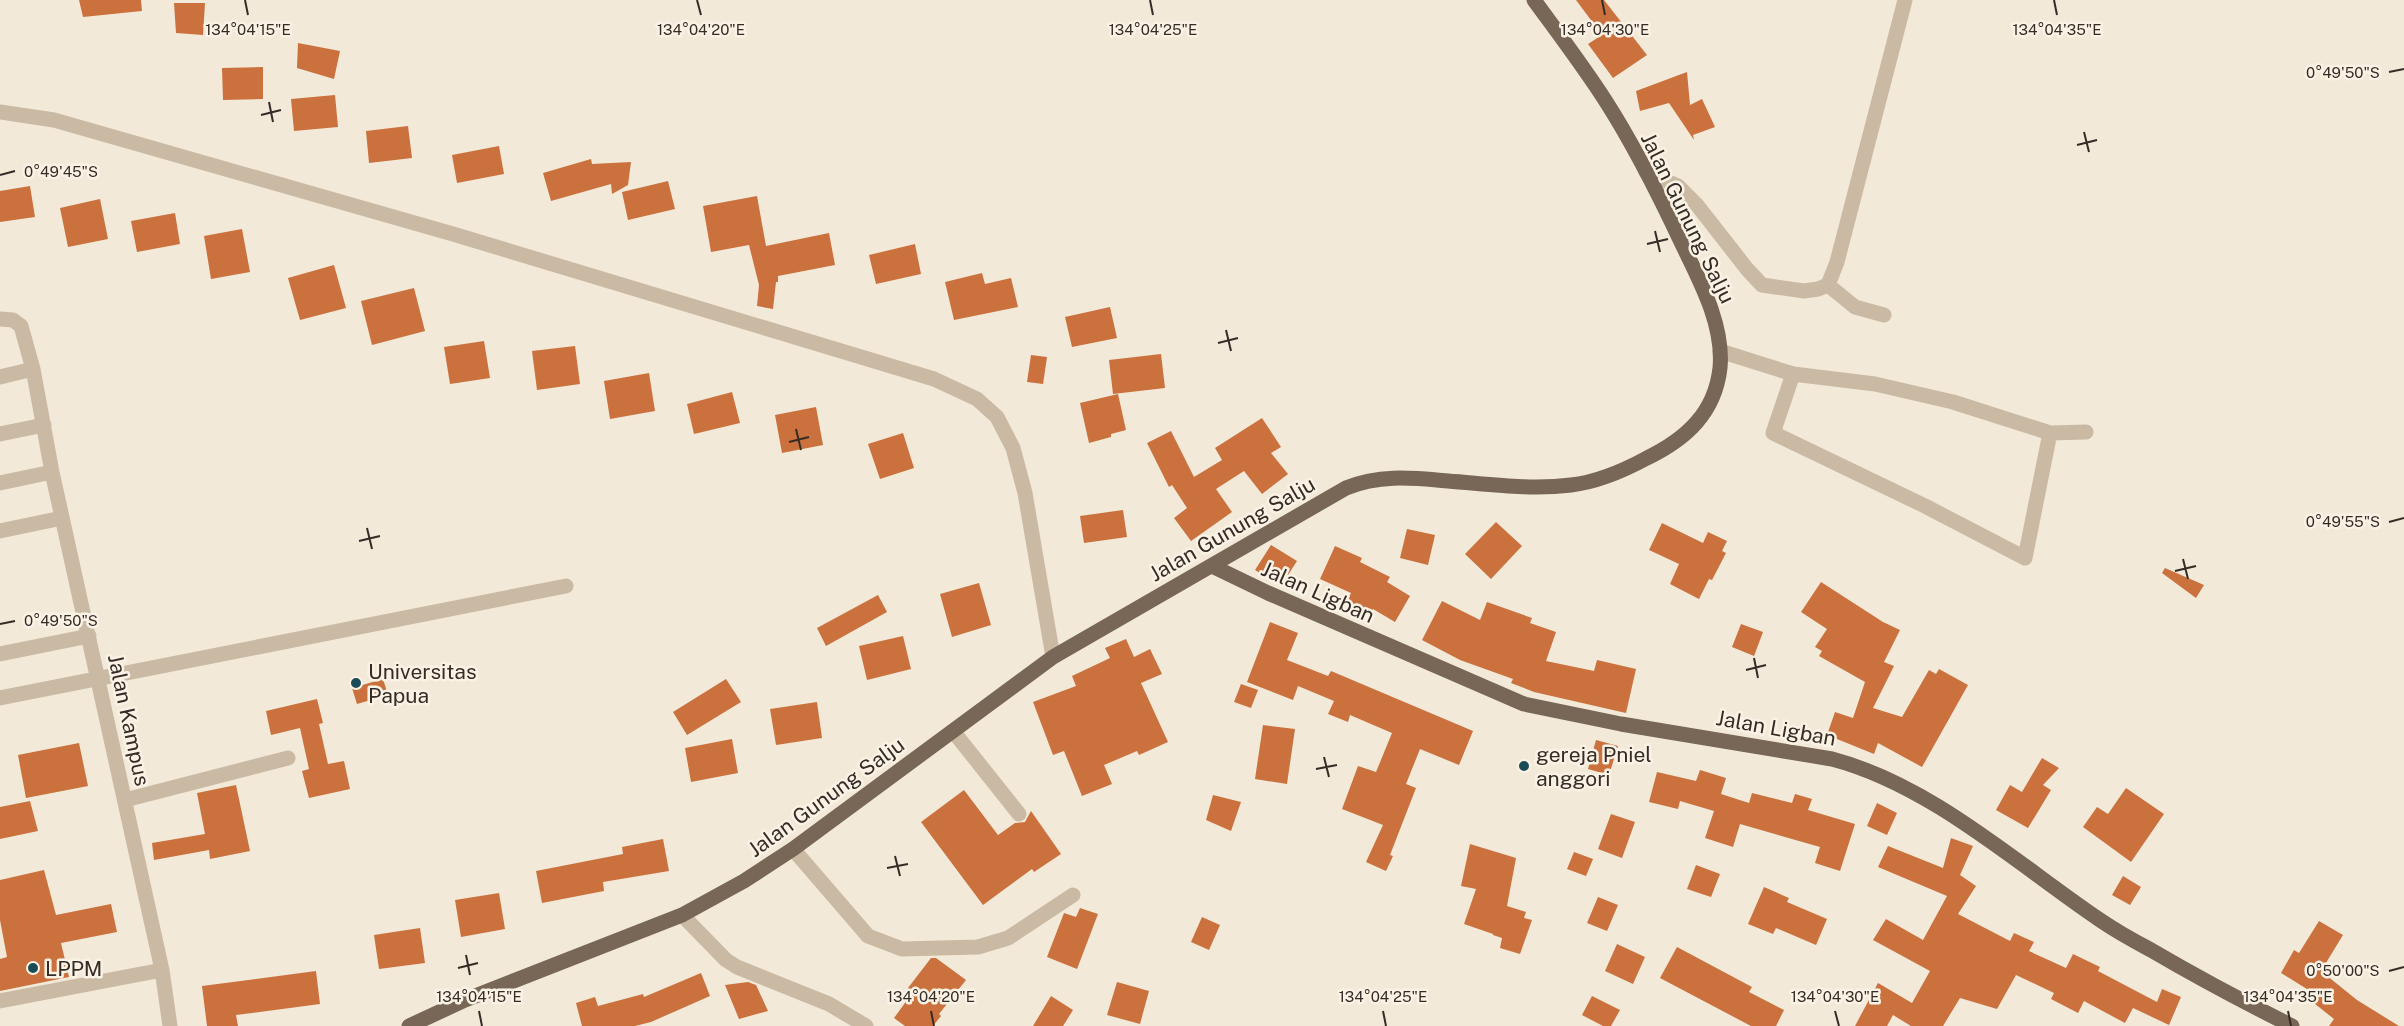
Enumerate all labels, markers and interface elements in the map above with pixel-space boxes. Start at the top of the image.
text: 134°04'15"E [205,21,291,38]
text: 134°04'20"E [657,21,745,38]
text: 134°04'25"E [1109,21,1197,38]
text: 134°04'30"E [1561,21,1649,38]
text: 134°04'35"E [2013,21,2101,38]
text: 0°49'50"S [2306,64,2380,81]
street label: Jalan Gunung Salju [1636,128,1740,308]
text: 0°49'45"S [24,163,98,180]
street label: Jalan Gunung Salju [1145,471,1319,587]
text: 0°49'55"S [2306,513,2380,530]
street label: Jalan Ligban [1257,556,1379,628]
text: 0°49'50"S [24,612,98,629]
street label: Jalan Kampus [103,652,155,788]
place label: Universitas Papua [368,659,477,708]
marker: Universitas Papua [349,676,363,690]
street label: Jalan Ligban [1714,705,1838,751]
street label: Jalan Gunung Salju [743,732,909,862]
place label: gereja Pniel anggori [1536,742,1652,791]
marker: gereja Pniel anggori [1517,759,1531,773]
place label: LPPM [45,956,102,981]
marker: LPPM [26,961,40,975]
text: 0°50'00"S [2306,962,2380,979]
text: 134°04'15"E [436,988,522,1005]
text: 134°04'20"E [887,988,975,1005]
text: 134°04'25"E [1339,988,1427,1005]
text: 134°04'30"E [1791,988,1879,1005]
text: 134°04'35"E [2244,988,2332,1005]

